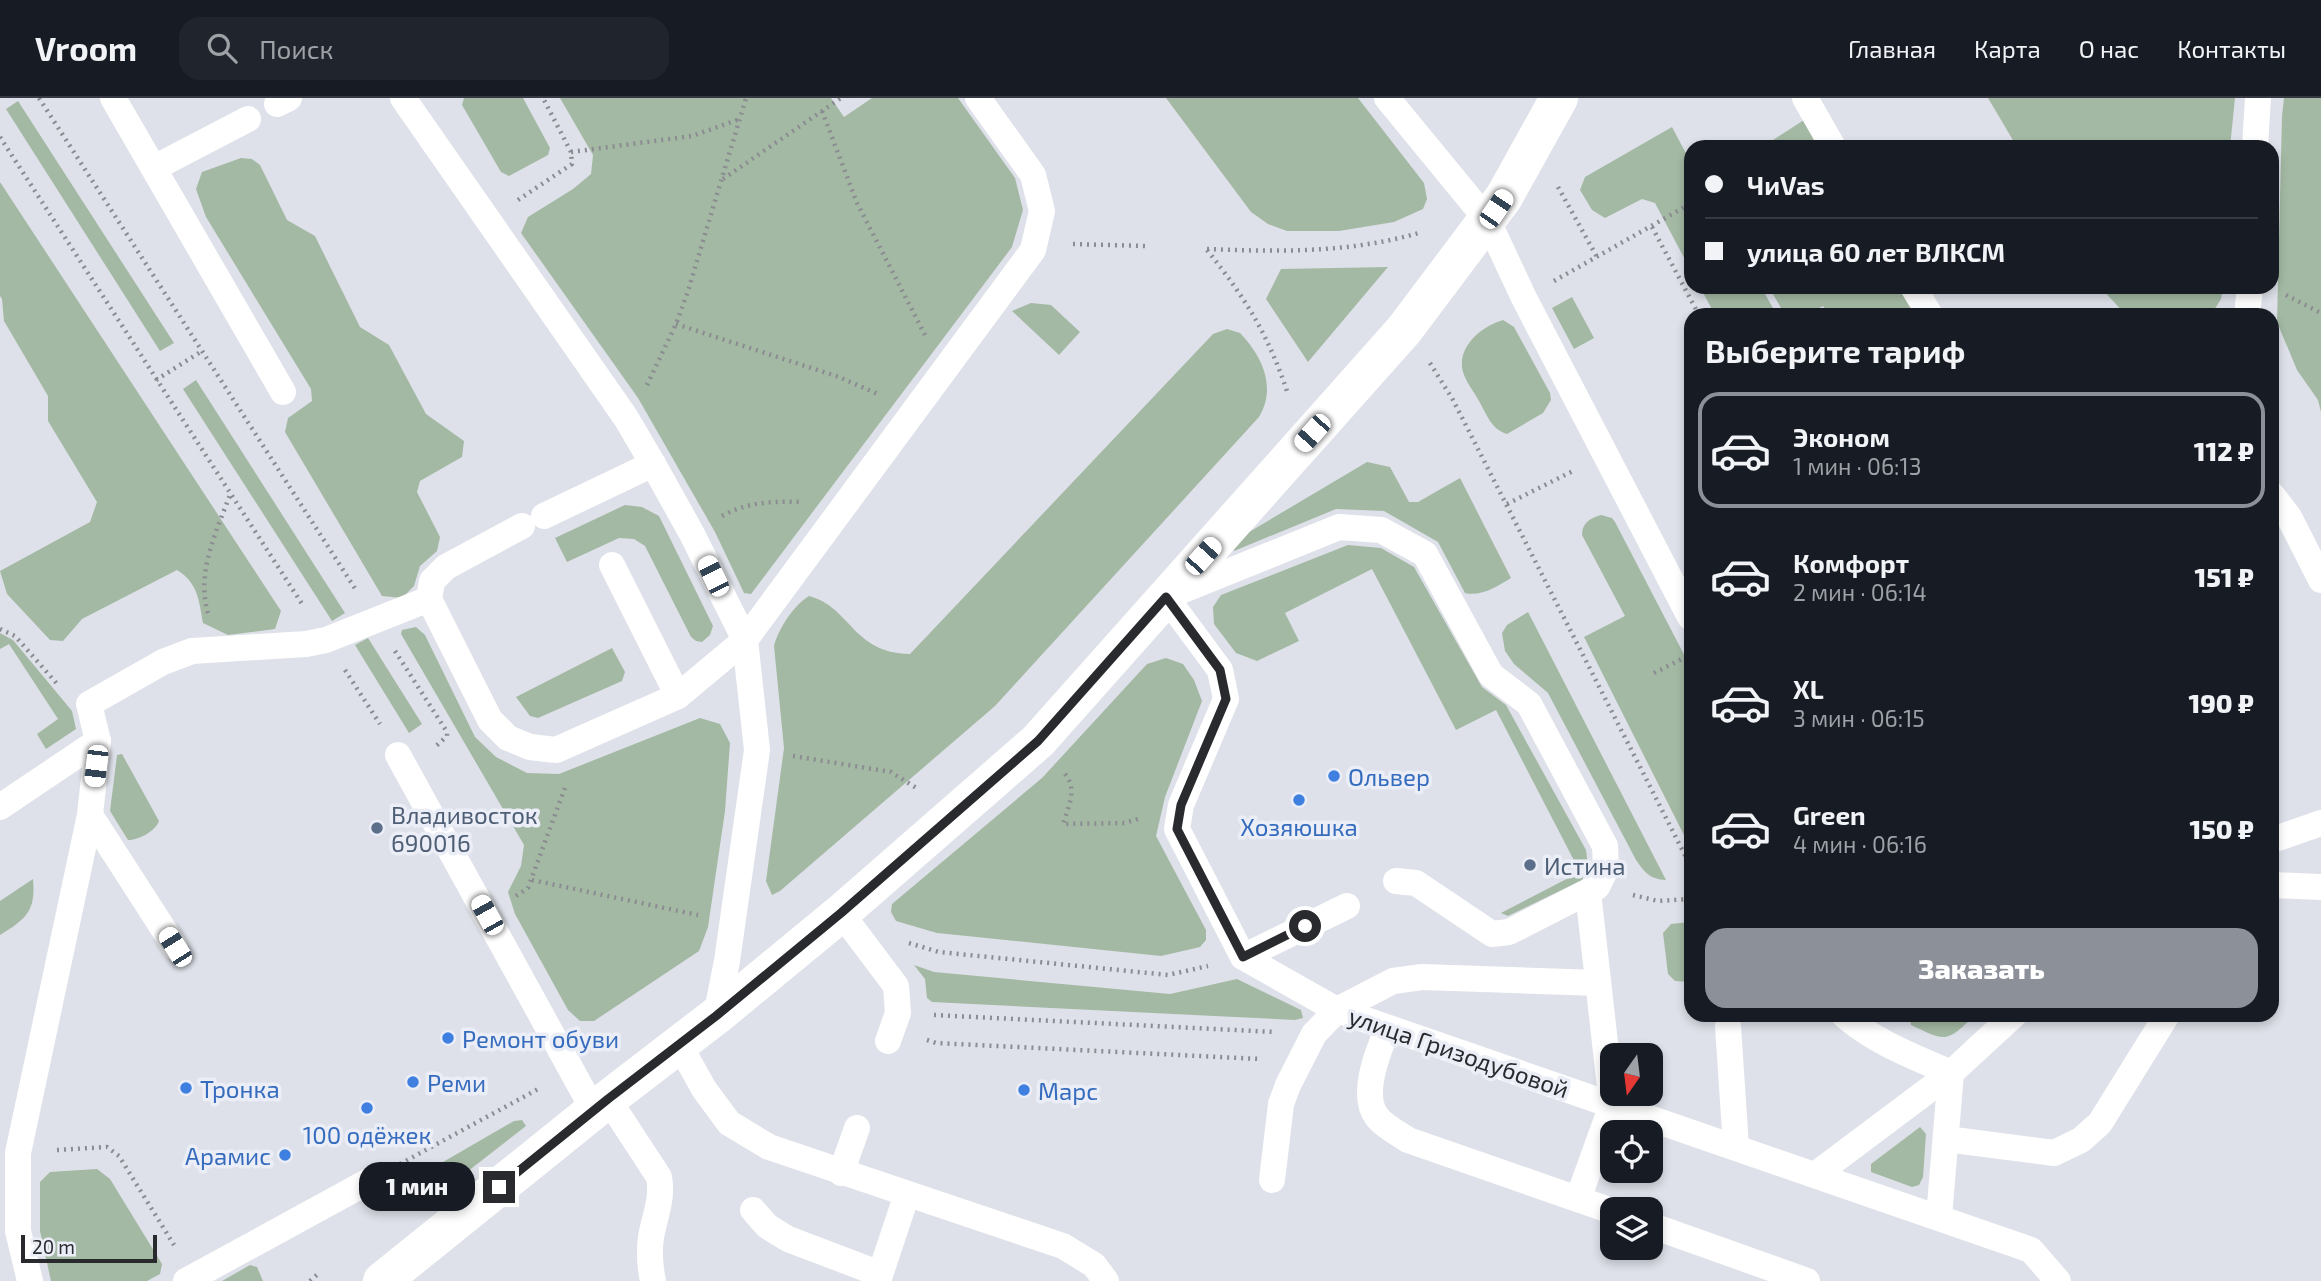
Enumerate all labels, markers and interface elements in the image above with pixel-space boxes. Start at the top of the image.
search box [179,17,669,80]
text: Vroom [35,28,137,68]
icon: search [203,29,241,67]
text: Поиск [259,33,333,64]
text: Главная [1848,34,1936,63]
text: Карта [1974,34,2041,63]
text: О нас [2079,34,2139,63]
text: Контакты [2177,34,2286,63]
text: ЧиVas [1747,169,1825,200]
car [1476,186,1517,232]
text: улица 60 лет ВЛКСМ [1747,236,2005,267]
text: Выберите тариф [1705,331,1965,369]
car [1291,410,1334,456]
icon: car [1709,419,1772,482]
text: Эконом [1793,421,1890,452]
text: 112 ₽ [2194,435,2254,466]
text: 1 мин · 06:13 [1793,452,1921,480]
car [1182,533,1225,579]
icon: car [1709,545,1772,608]
text: Комфорт [1793,547,1909,578]
car [695,553,732,599]
text: 151 ₽ [2195,561,2254,592]
text: 2 мин · 06:14 [1793,578,1927,606]
icon: car [1709,671,1772,734]
text: XL [1793,673,1824,704]
text: 190 ₽ [2188,687,2254,718]
text: 3 мин · 06:15 [1793,704,1925,732]
car [84,744,109,788]
place label: Ольвер [1348,762,1430,791]
marker: Ольвер [1326,768,1342,784]
marker: Хозяюшка [1291,792,1307,808]
icon: car [1709,797,1772,860]
text: Green [1793,799,1866,830]
place label: Владивосток 690016 [391,800,538,857]
place label: Хозяюшка [1240,812,1358,841]
text: 150 ₽ [2189,813,2254,844]
marker: Владивосток 690016 [369,820,385,836]
text: 4 мин · 06:16 [1793,830,1927,858]
place label: Истина [1544,851,1625,880]
marker: Истина [1522,857,1538,873]
car [468,892,507,938]
route start [1289,910,1321,942]
car [155,924,196,970]
button: Заказать [1705,928,2258,1008]
street label: улица Гризодубовой [1345,1001,1573,1104]
place label: Ремонт обуви [462,1024,619,1054]
marker: Ремонт обуви [440,1030,456,1046]
north arrow [1600,1043,1662,1106]
map controls [1600,1043,1663,1260]
place label: Реми [427,1068,486,1097]
place label: Тронка [200,1074,280,1103]
marker: Реми [405,1074,421,1090]
place label: Марс [1038,1076,1098,1105]
marker: Тронка [178,1080,194,1096]
marker: Марс [1016,1082,1032,1098]
marker: 100 одёжек [359,1100,375,1116]
place label: 100 одёжек [303,1120,431,1149]
button: locate [1600,1120,1663,1183]
place label: Арамис [185,1141,271,1170]
marker: Арамис [277,1147,293,1163]
callout: 1 мин [359,1162,475,1212]
route end [483,1171,515,1203]
text: 1 мин [386,1172,448,1200]
button: layers [1600,1197,1663,1260]
scale bar [21,1232,158,1264]
text: 20 m [32,1235,75,1258]

